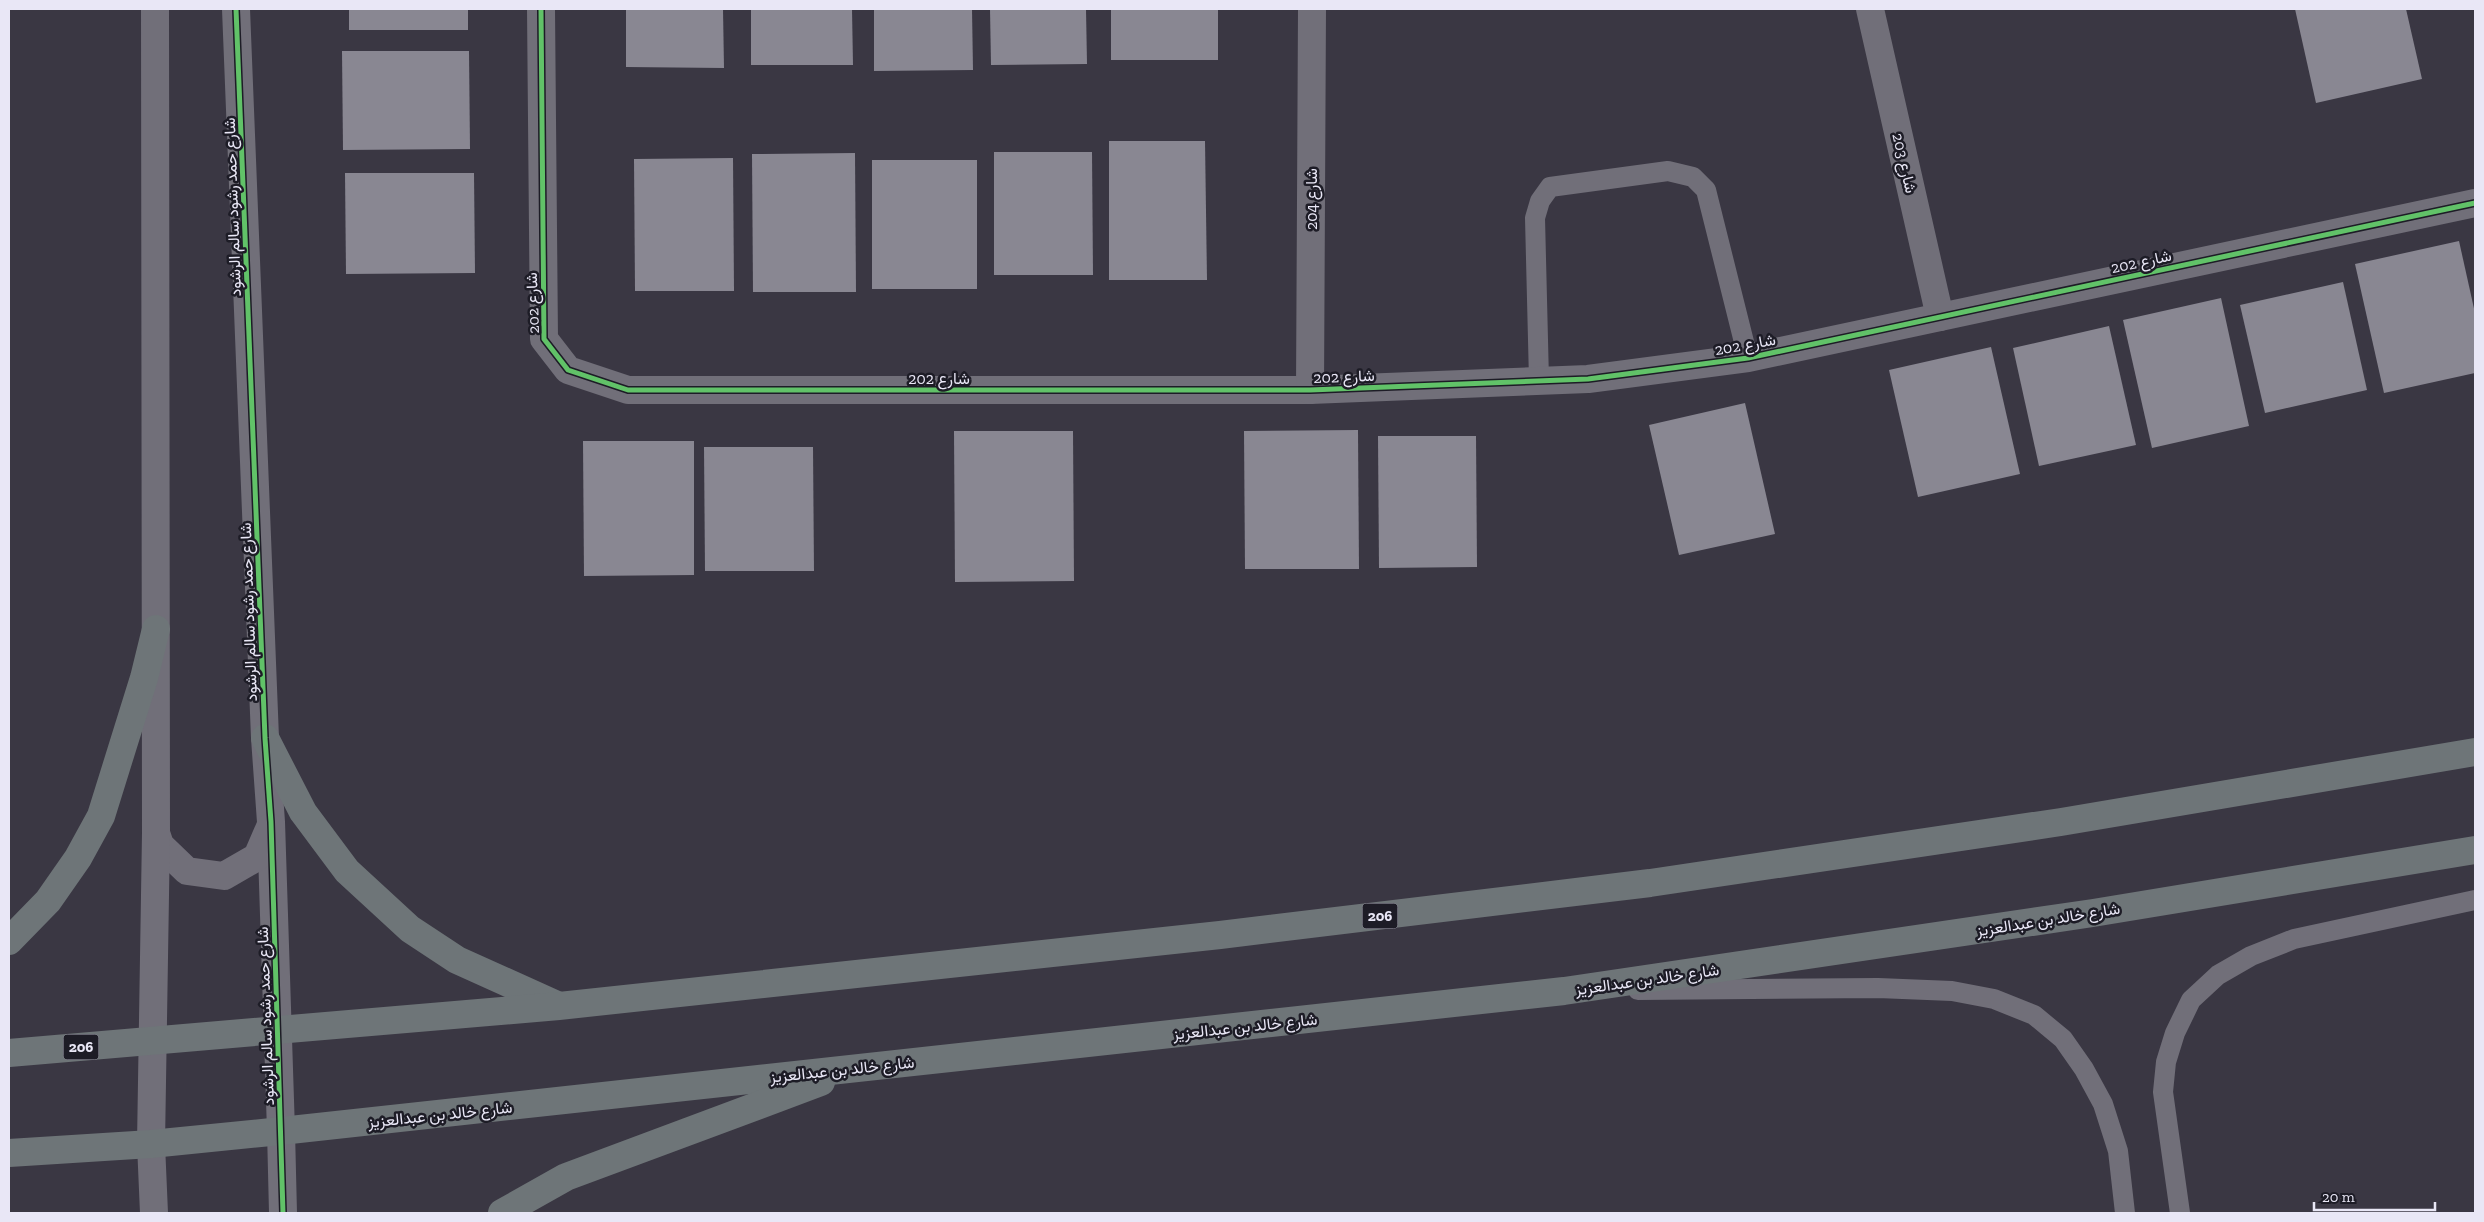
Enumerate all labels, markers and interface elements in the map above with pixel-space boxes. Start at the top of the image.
street label: شارع حمد رشود سالم الرشود [220,117,247,297]
street label: شارع 203 [1886,131,1921,195]
street label: شارع 204 [1302,168,1323,230]
street label: شارع 202 [2109,246,2174,279]
street label: شارع 202 [522,272,545,334]
street label: شارع 202 [1713,330,1777,361]
street label: شارع 202 [1313,366,1375,389]
street label: شارع 202 [908,369,970,390]
street label: شارع حمد رشود سالم الرشود [236,522,263,702]
street label: شارع خالد بن عبدالعزيز [1974,899,2122,942]
road number: 206 [1362,904,1398,928]
street label: شارع حمد رشود سالم الرشود [253,926,280,1106]
street label: شارع خالد بن عبدالعزيز [1573,960,1721,1001]
street label: شارع خالد بن عبدالعزيز [1171,1009,1318,1046]
road number: 206 [64,1034,98,1060]
street label: شارع خالد بن عبدالعزيز [768,1052,915,1089]
street label: شارع خالد بن عبدالعزيز [366,1097,513,1134]
scale bar [2314,1180,2435,1212]
text: 20 m [2322,1188,2355,1206]

